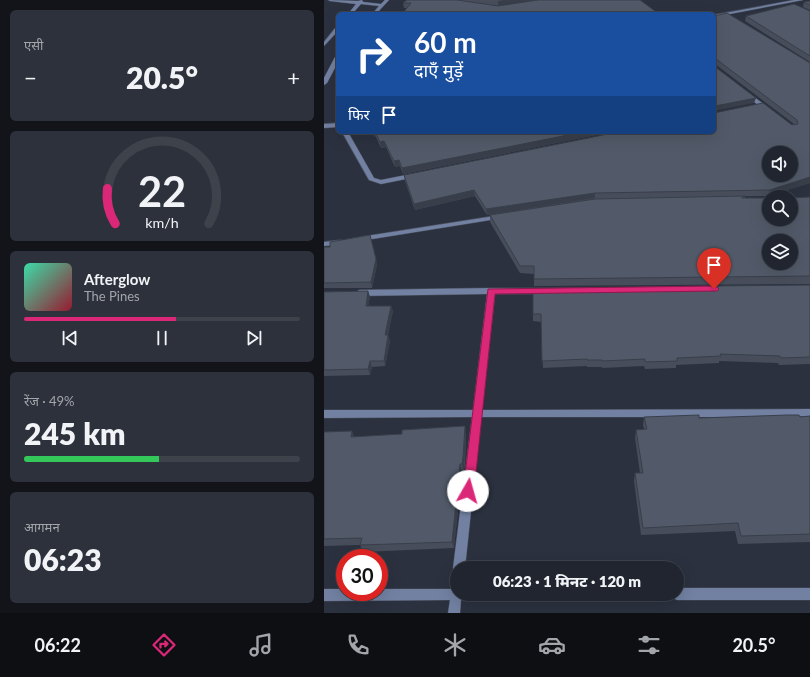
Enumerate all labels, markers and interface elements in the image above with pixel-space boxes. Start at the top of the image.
text: 60 m [414,25,477,59]
icon: right [348,28,400,80]
text: एसी [24,37,43,53]
text: 20.5° [126,59,198,95]
text: दाएँ मुड़ें [414,59,463,81]
text: − [24,64,37,91]
text: + [287,64,300,91]
icon: arrive [378,104,400,126]
text: फिर [348,105,370,123]
map controls [762,146,798,270]
button: sound [762,146,798,182]
text: 22 [138,166,186,216]
button: search [762,190,798,226]
text: km/h [145,213,179,230]
button: layers [762,234,798,270]
pin [697,248,731,289]
icon: arrive [703,254,725,276]
text: Afterglow [84,270,150,288]
text: The Pines [84,288,140,304]
icon: previous [59,327,81,349]
icon: pause [151,327,173,349]
icon: next [243,327,265,349]
text: रेंज · 49% [24,393,75,409]
text: 245 km [24,415,125,451]
position arrow [447,470,489,512]
text: आगमन [24,519,60,535]
text: 06:23 [24,541,102,577]
speed limit sign: 30 [336,549,388,601]
text: 06:23 · 1 मिनट · 120 m [493,572,641,590]
icon: directions [150,631,178,659]
icon: music [247,631,275,659]
icon: phone [344,631,372,659]
icon: climate [441,631,469,659]
icon: car [538,631,566,659]
icon: filters [635,631,663,659]
text: 06:22 [35,634,81,656]
text: 20.5° [732,634,775,656]

